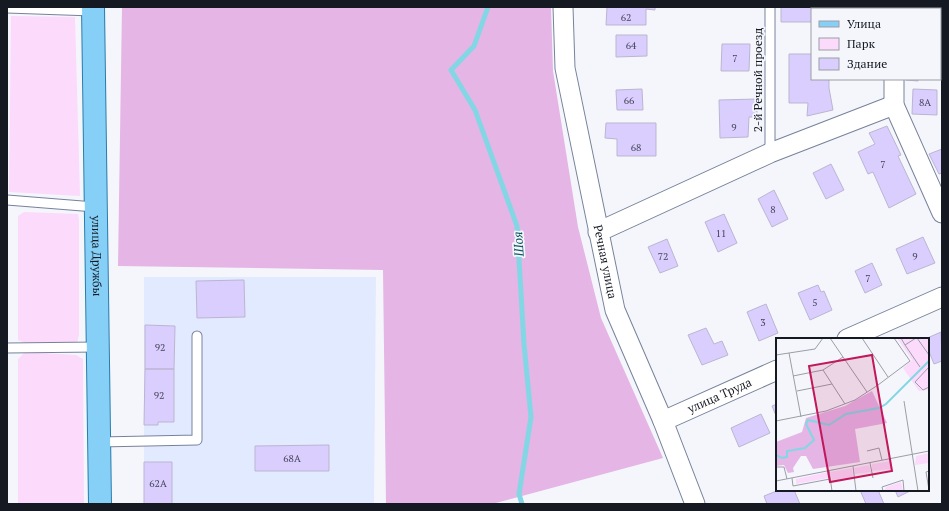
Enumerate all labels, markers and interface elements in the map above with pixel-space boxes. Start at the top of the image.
legend [811,8,941,80]
house number: 62 [621,11,631,24]
text: Улица [847,16,881,31]
street label: 2-й Речной проезд [750,28,765,132]
text: Парк [847,36,875,51]
house number: 64 [626,39,637,52]
house number: 7 [732,52,738,65]
text: Здание [847,56,887,71]
house number: 66 [624,94,635,107]
house number: 8А [919,96,931,109]
house number: 9 [731,121,737,134]
house number: 68 [631,141,641,154]
house number: 7 [880,158,886,171]
house number: 8 [770,203,776,216]
street label: улица Дружбы [89,214,105,297]
street label: Речная улица [591,223,620,300]
house number: 11 [716,227,726,240]
water label: Шоя [508,231,528,258]
house number: 72 [658,250,668,263]
house number: 9 [912,250,918,263]
house number: 7 [865,272,871,285]
house number: 5 [812,296,818,309]
house number: 3 [760,316,766,329]
inset map [776,338,929,491]
house number: 92 [155,341,165,354]
street label: улица Труда [684,374,754,416]
house number: 92 [154,389,164,402]
house number: 68А [283,452,301,465]
house number: 62А [149,477,167,490]

